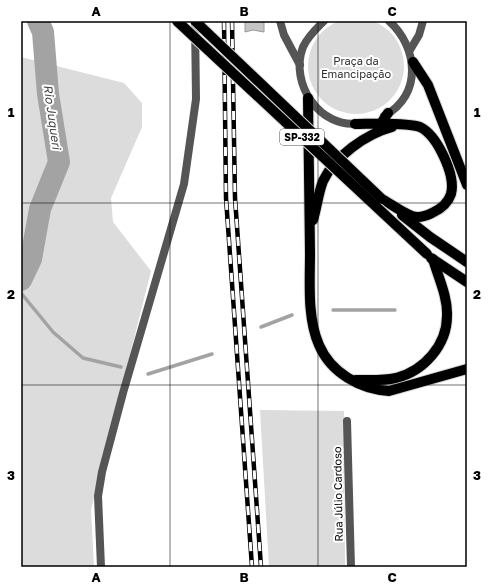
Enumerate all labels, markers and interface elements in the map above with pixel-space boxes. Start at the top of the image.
text: A [91,3,101,19]
text: B [239,3,249,19]
text: C [387,3,397,19]
park label: Praça da Emancipação [321,54,391,80]
water label: Rio Juqueri [41,84,65,152]
text: 1 [8,104,15,120]
text: 1 [474,104,481,120]
road number: SP-332 [280,129,324,145]
text: 2 [7,286,15,302]
text: 2 [473,286,481,302]
street label: Rua Júlio Cardoso [330,446,345,542]
text: 3 [7,467,15,483]
text: 3 [473,467,481,483]
text: A [91,569,101,585]
text: B [239,569,249,585]
text: C [387,569,397,585]

